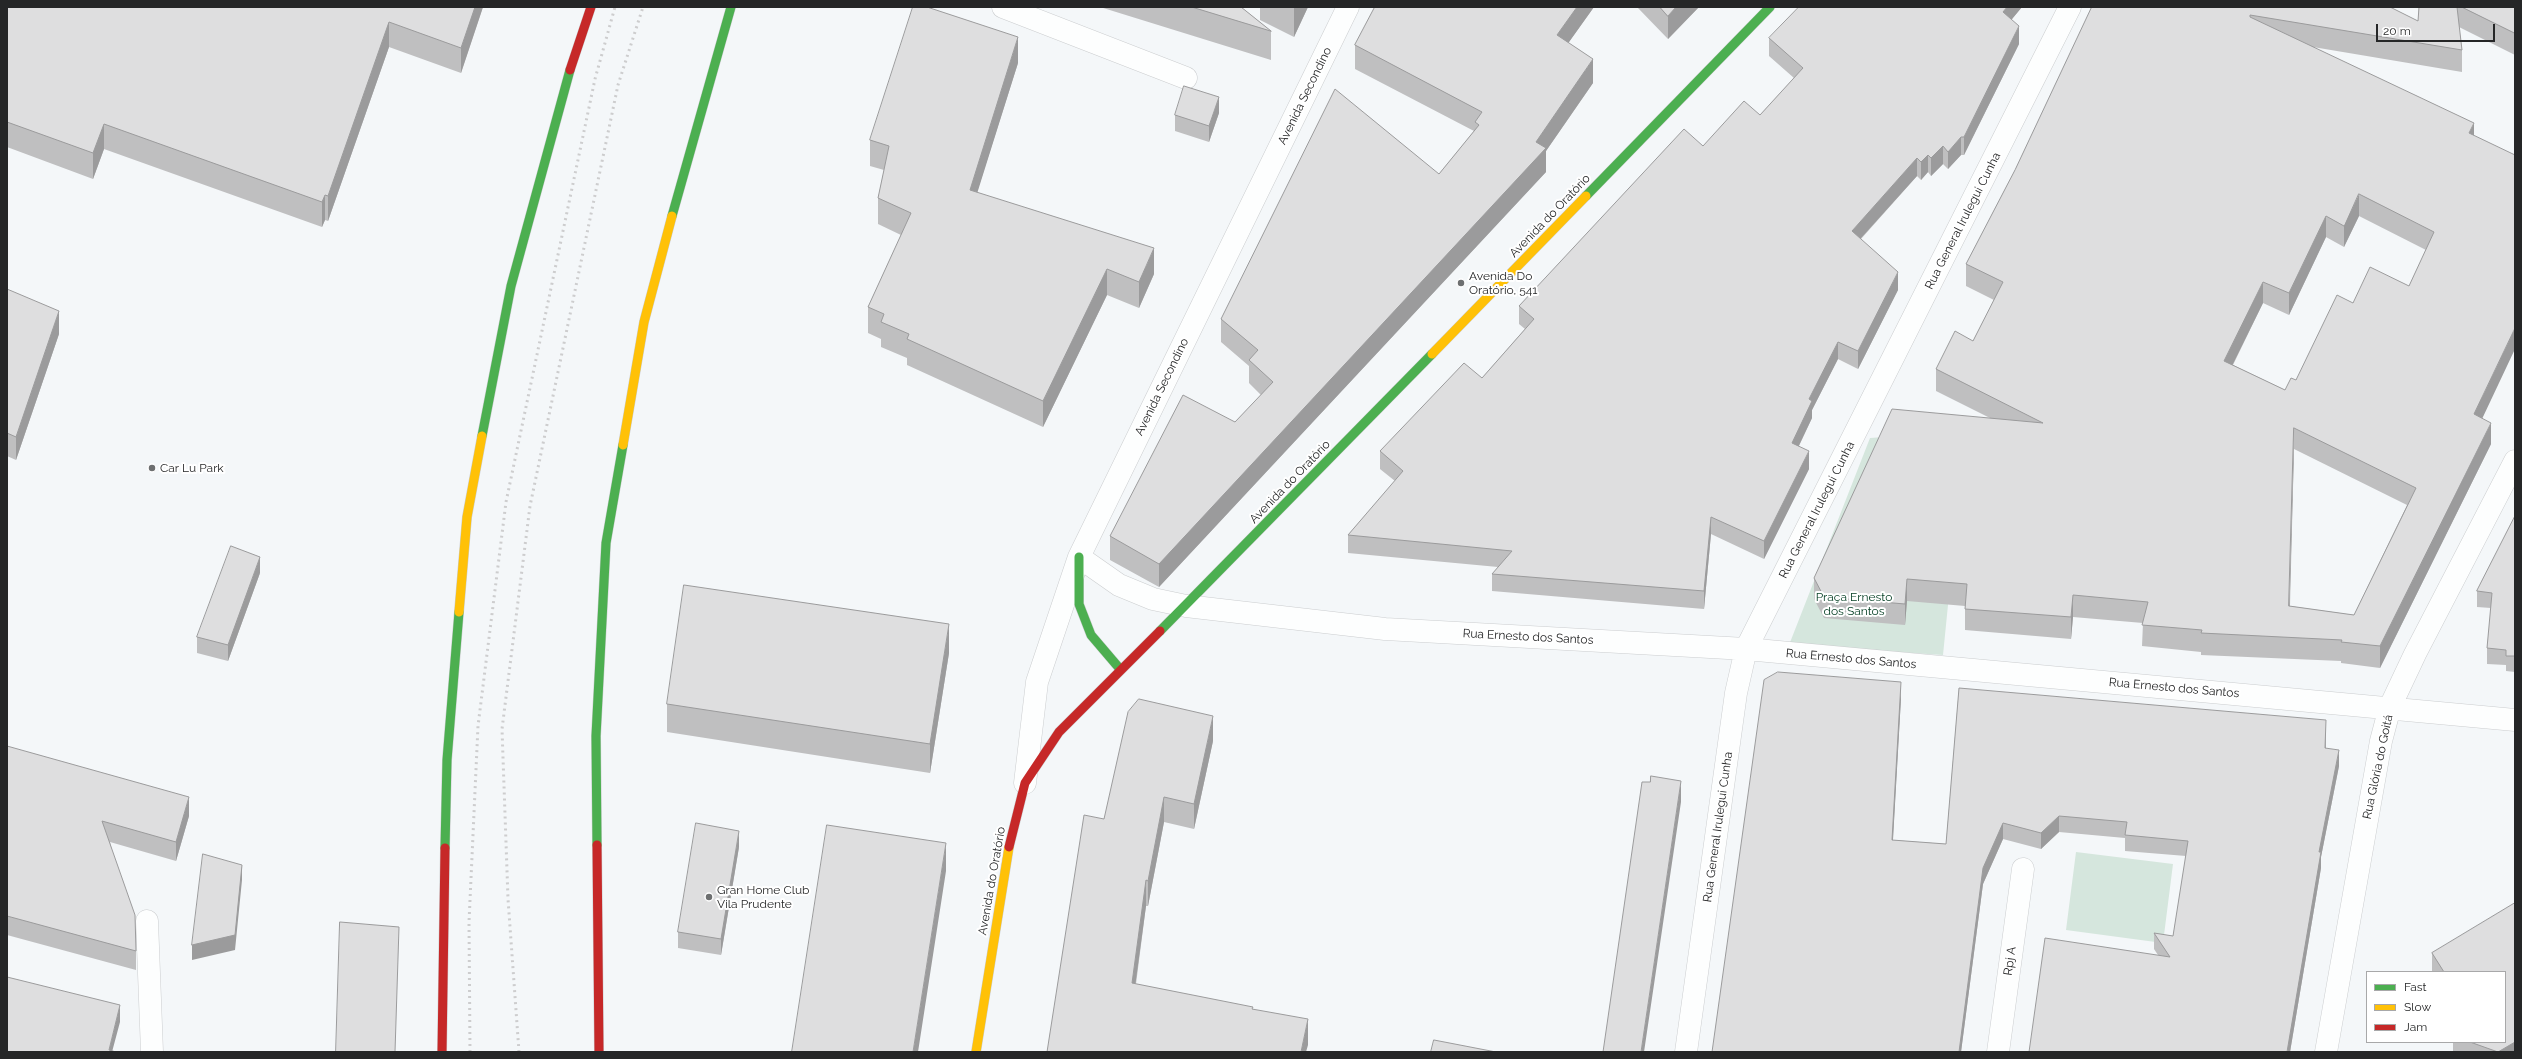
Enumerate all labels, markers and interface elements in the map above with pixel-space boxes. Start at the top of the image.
scale bar [2378,16,2497,42]
text: 20 m [2383,24,2411,38]
street label: Avenida Secondino [1275,45,1335,147]
street label: Rua General Irulegui Cunha [1922,150,2004,292]
street label: Avenida do Oratório [1507,171,1593,261]
place label: Avenida Do Oratório, 541 [1469,269,1537,297]
marker: Avenida Do Oratório, 541 [1456,278,1466,288]
street label: Avenida Secondino [1132,336,1192,438]
street label: Avenida do Oratório [1247,437,1333,527]
street label: Rua General Irulegui Cunha [1776,439,1858,581]
place label: Car Lu Park [160,461,224,475]
marker: Car Lu Park [147,463,157,473]
park label: Praça Ernesto dos Santos [1816,590,1892,618]
street label: Rua Ernesto dos Santos [1462,626,1594,648]
street label: Rua Ernesto dos Santos [1785,646,1917,672]
street label: Rua Ernesto dos Santos [2108,675,2240,701]
street label: Rua Glória do Goitá [2360,713,2396,821]
street label: Rua General Irulegui Cunha [1700,751,1736,903]
street label: Avenida do Oratório [975,826,1009,936]
place label: Gran Home Club Vila Prudente [717,883,809,911]
marker: Gran Home Club Vila Prudente [704,892,714,902]
street label: Rpj A [2001,946,2019,976]
legend [2366,971,2506,1043]
text: Fast [2404,980,2427,994]
text: Slow [2404,1000,2431,1014]
text: Jam [2404,1020,2427,1034]

